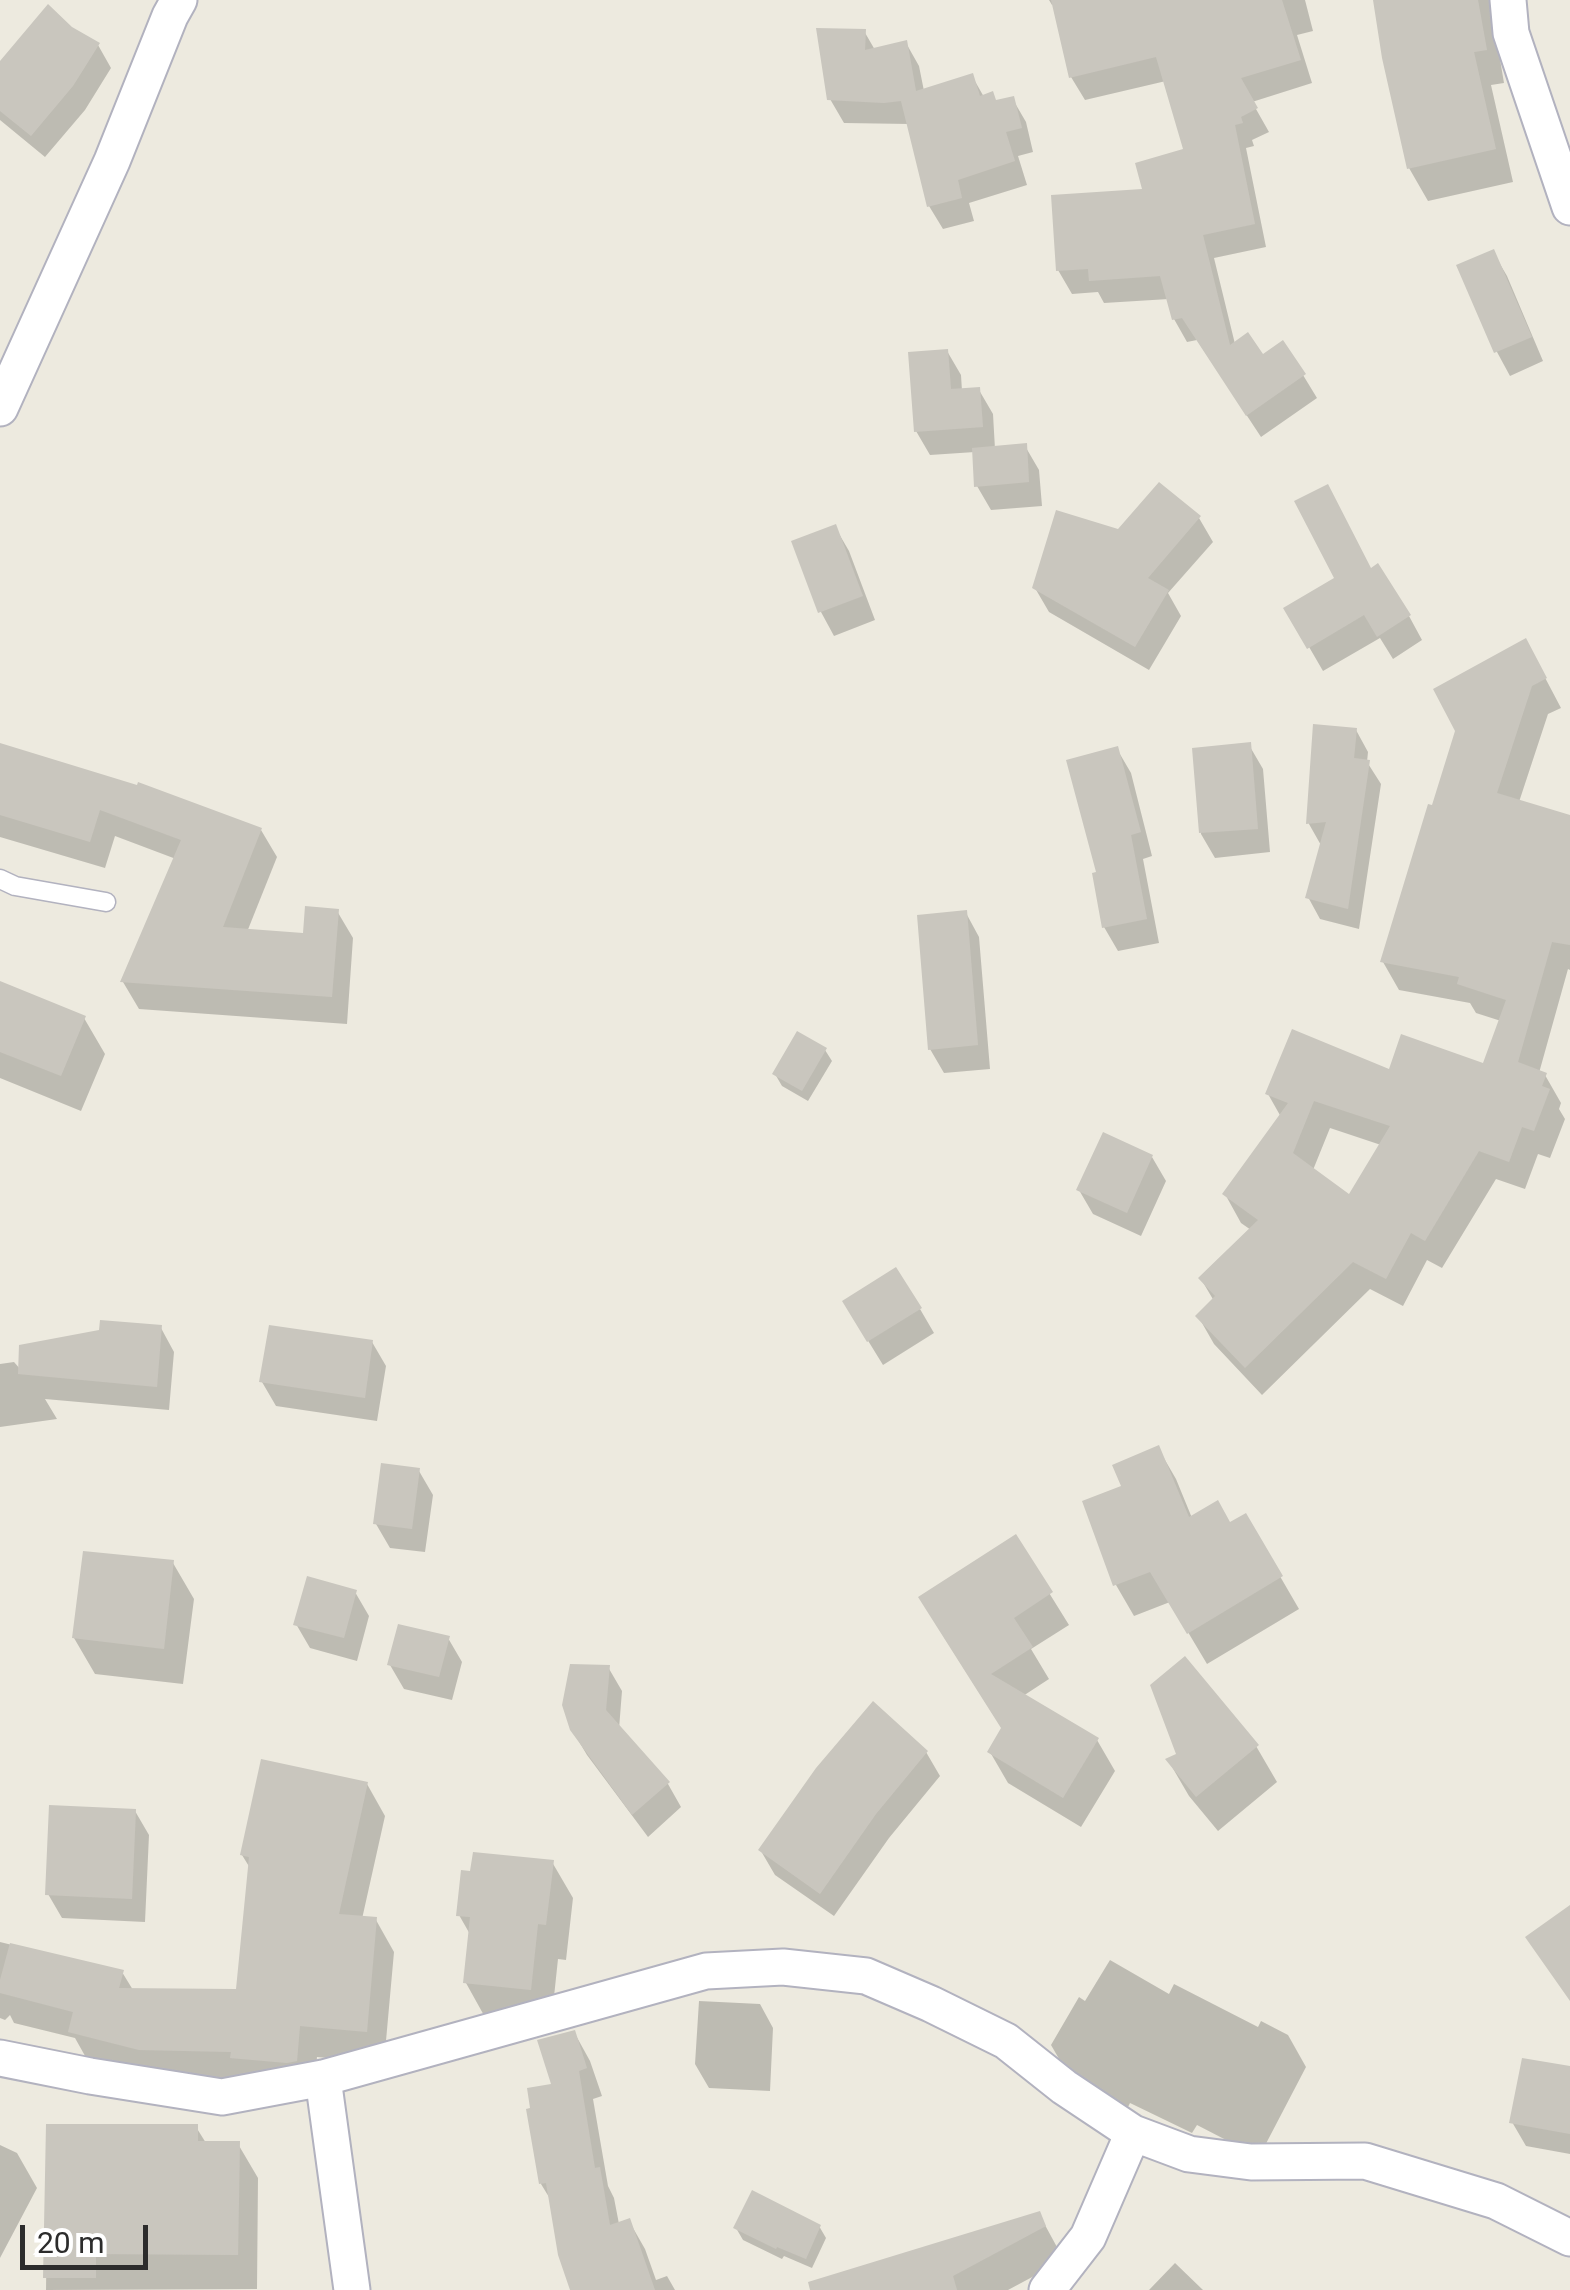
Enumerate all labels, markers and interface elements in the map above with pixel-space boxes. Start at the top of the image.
scale bar [25,2205,152,2267]
text: 20 m [37,2225,104,2260]

